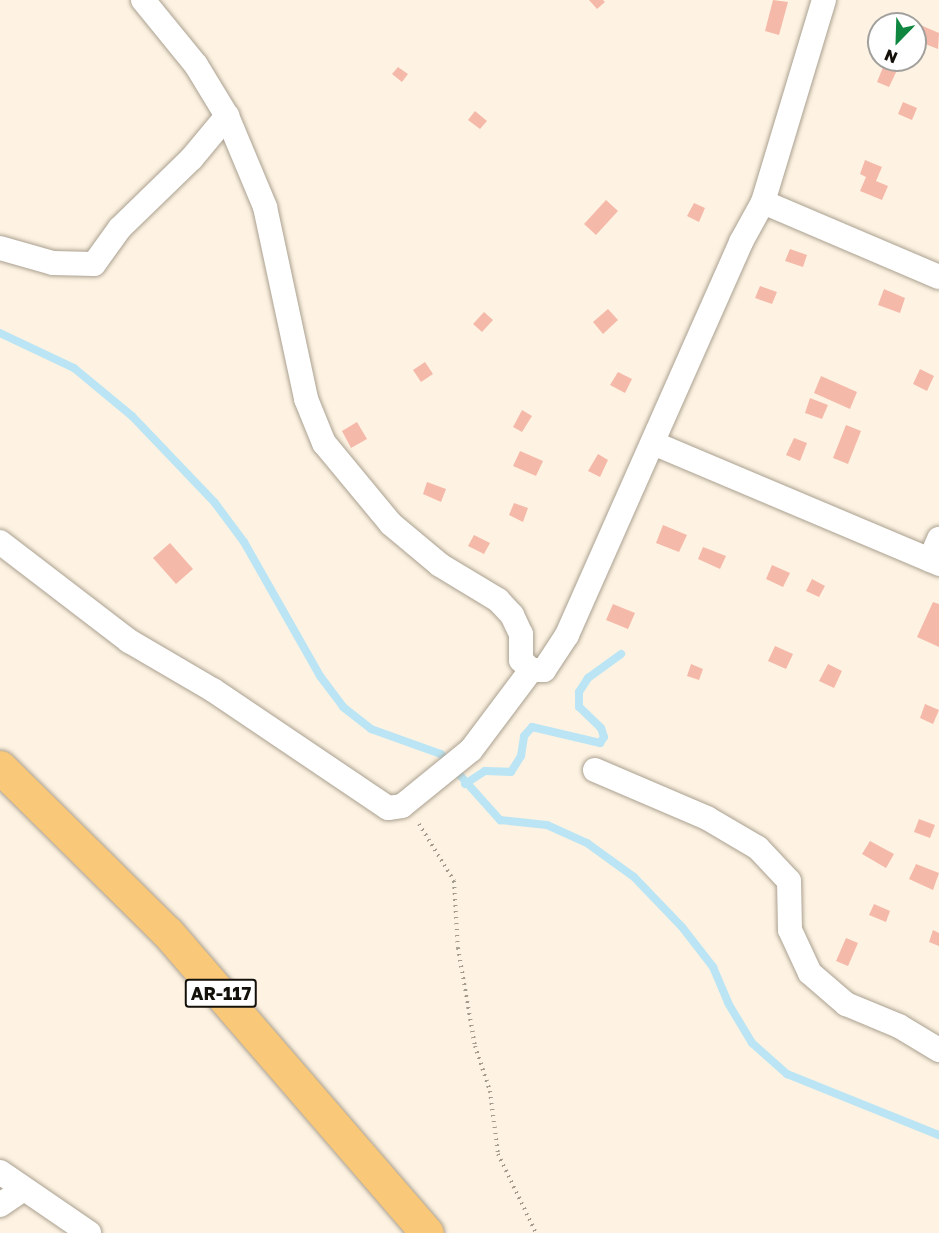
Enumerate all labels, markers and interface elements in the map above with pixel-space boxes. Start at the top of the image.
north arrow [867,12,927,72]
text: N [881,45,900,68]
road number: AR-117 [184,978,258,1008]

